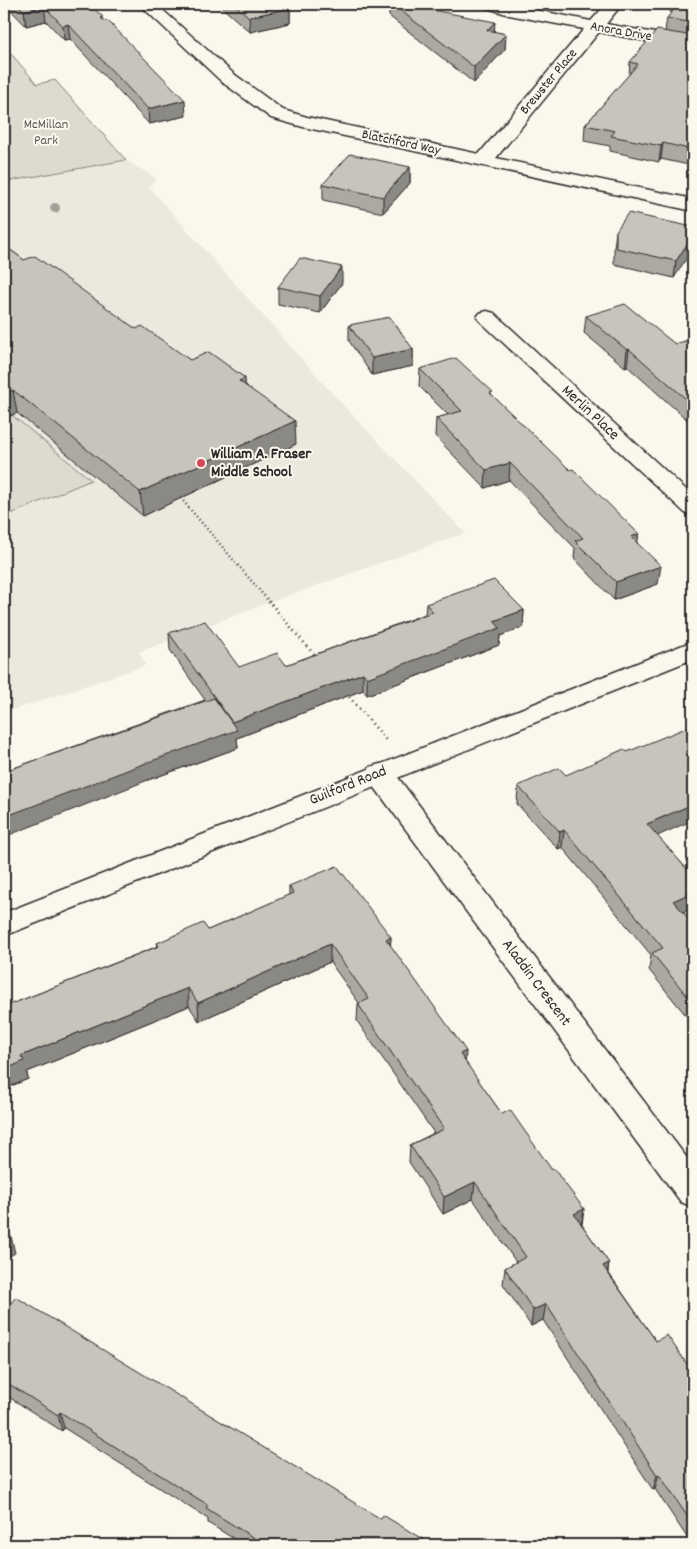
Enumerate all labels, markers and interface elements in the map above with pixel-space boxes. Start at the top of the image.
street label: Anora Drive [589,17,653,47]
street label: Brewster Place [515,45,583,119]
park label: McMillan Park [24,115,68,151]
street label: Blatchford Way [360,125,443,161]
street label: Merlin Place [556,380,624,446]
place label: William A. Fraser Middle School [211,443,312,484]
marker: William A. Fraser Middle School [195,457,207,469]
street label: Guilford Road [306,760,390,812]
street label: Aladdin Crescent [496,935,576,1031]

